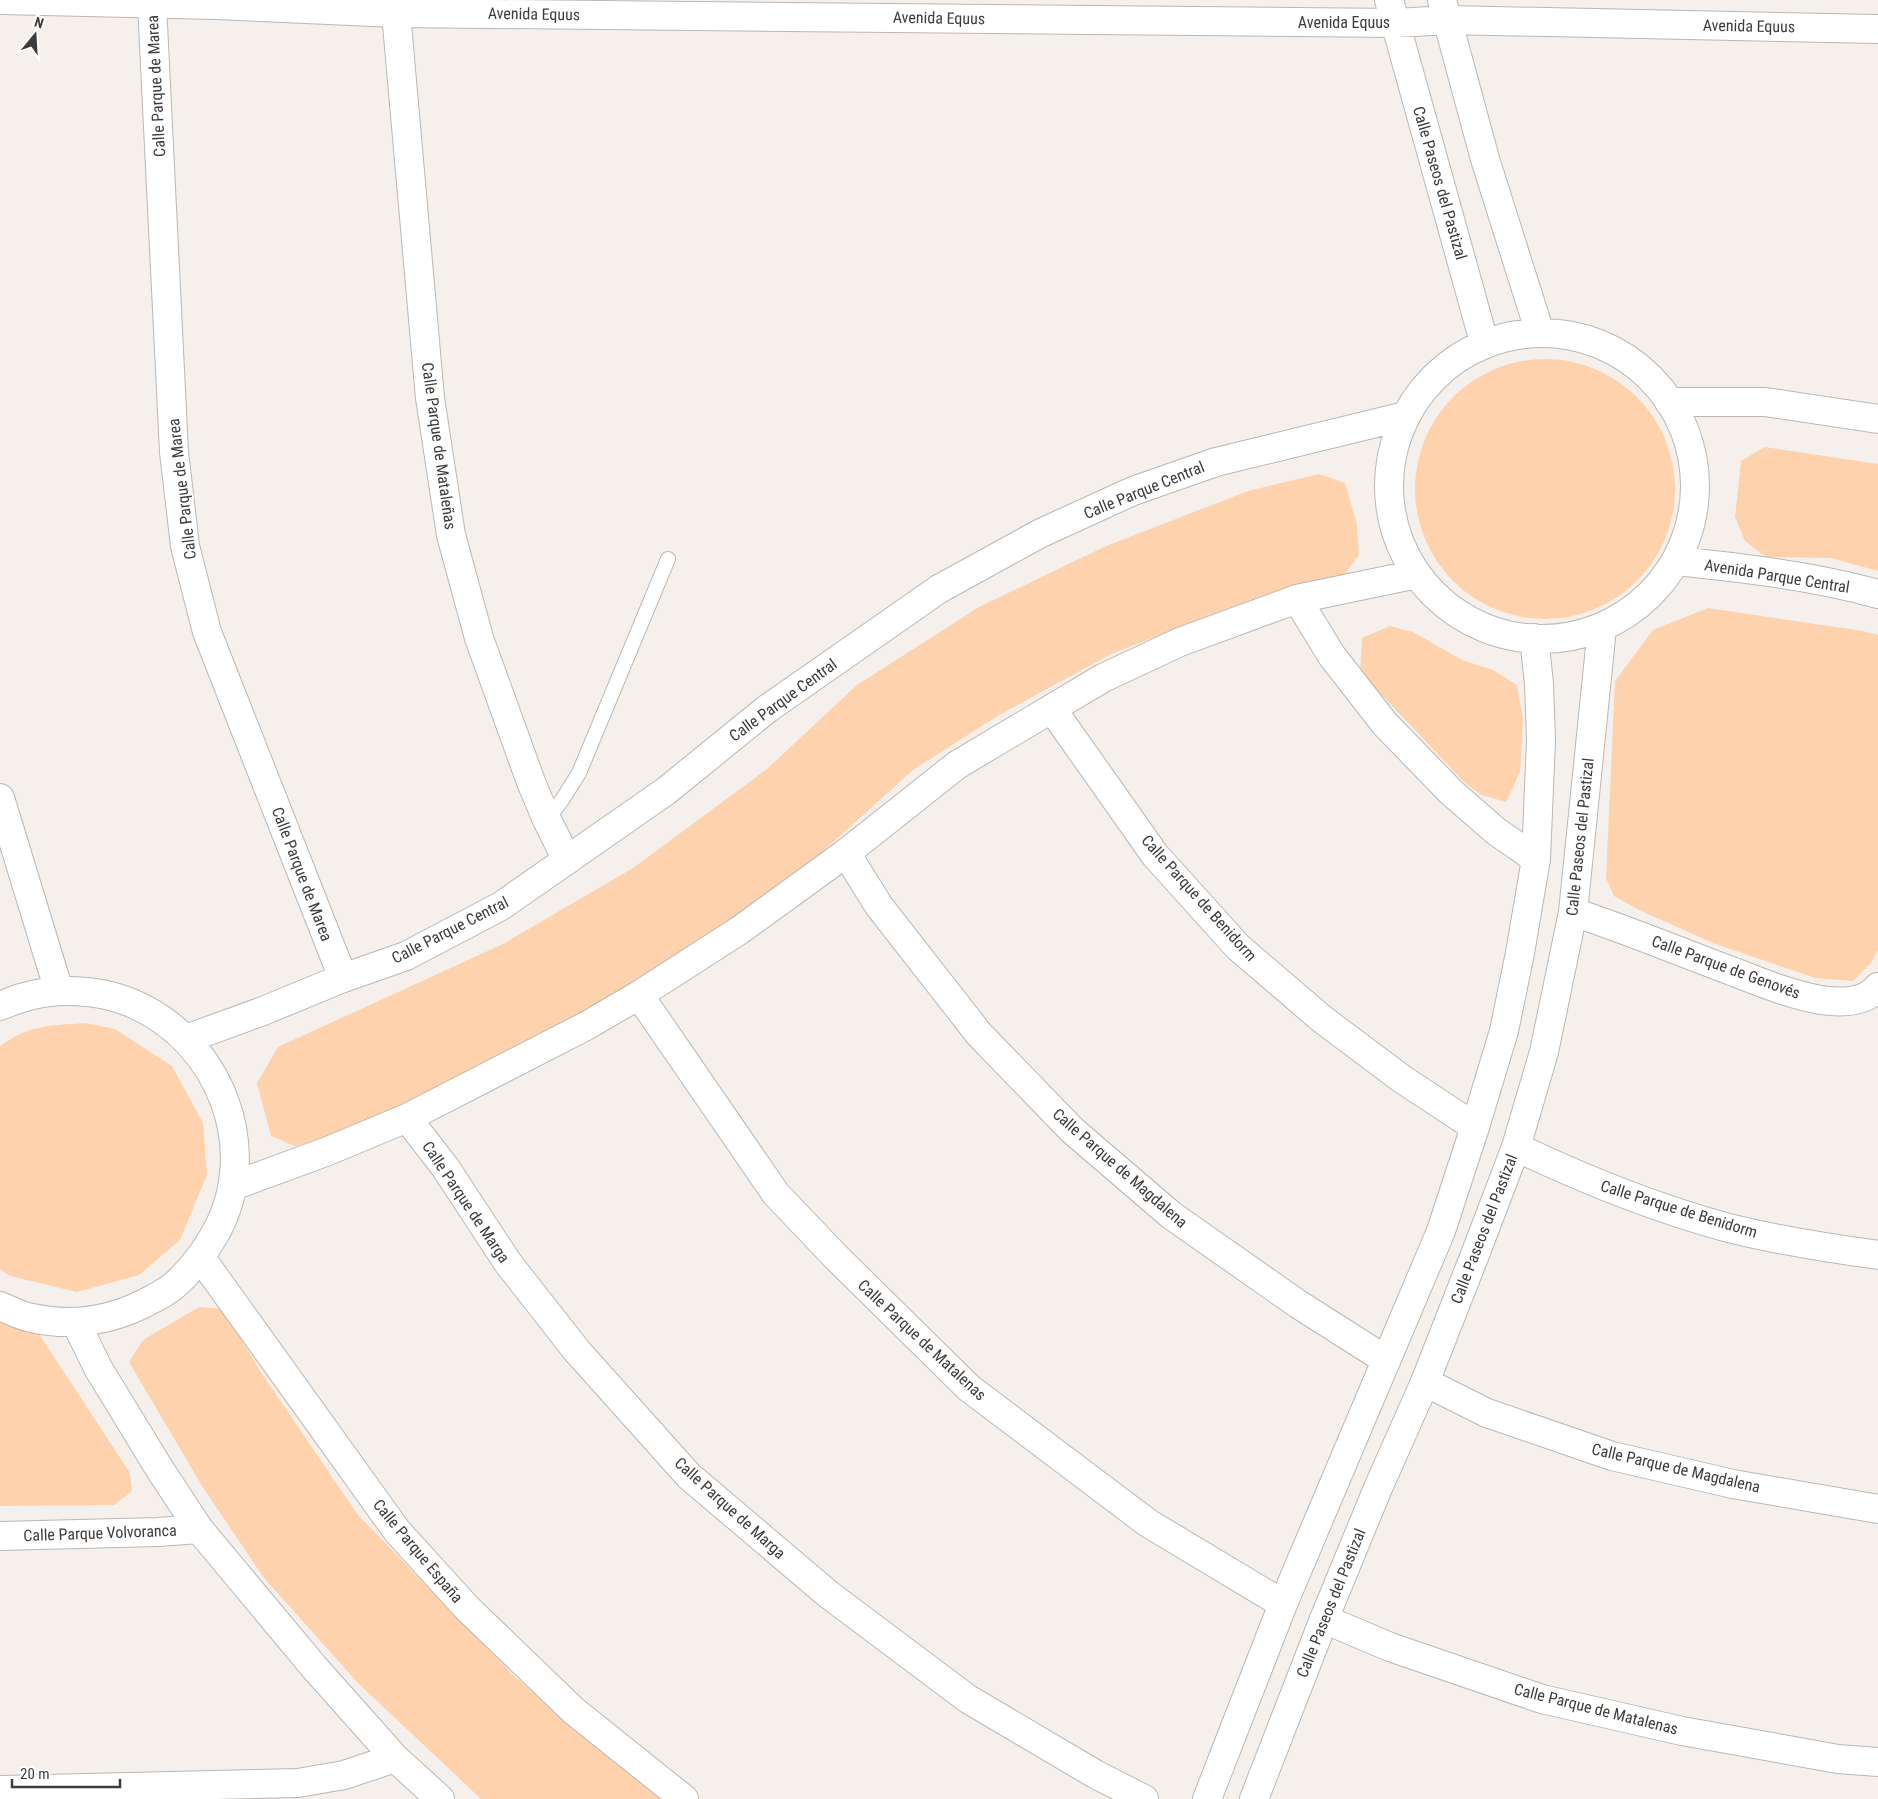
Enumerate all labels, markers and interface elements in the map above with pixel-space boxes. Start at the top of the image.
street label: Avenida Equus [488,4,580,24]
street label: Avenida Equus [893,8,985,28]
north arrow [10,10,60,60]
street label: Avenida Equus [1298,13,1390,32]
text: N [32,14,46,32]
street label: Calle Parque de Marea [143,15,169,157]
street label: Avenida Equus [1703,16,1795,36]
street label: Calle Paseos del Pastizal [1409,104,1471,262]
street label: Calle Parque de Mataleñas [418,361,460,531]
street label: Calle Parque de Marea [164,417,200,561]
street label: Calle Parque Central [1081,457,1207,523]
street label: Avenida Parque Central [1703,555,1851,597]
street label: Calle Parque Central [726,655,840,745]
street label: Calle Paseos del Pastizal [1562,757,1598,917]
street label: Calle Parque de Marea [268,804,336,944]
street label: Calle Parque de Benidorm [1137,831,1261,965]
street label: Calle Parque Central [389,892,511,968]
street label: Calle Parque de Genovés [1649,931,1803,1003]
street label: Calle Parque de Magdalena [1049,1104,1191,1232]
street label: Calle Parque de Marga [418,1138,514,1266]
street label: Calle Paseos del Pastizal [1447,1151,1521,1307]
street label: Calle Parque de Benidorm [1598,1176,1760,1242]
street label: Calle Parque de Matalenas [854,1276,990,1404]
street label: Calle Parque de Magdalena [1590,1439,1762,1497]
street label: Calle Parque de Marga [671,1453,789,1563]
street label: Calle Parque España [369,1495,467,1607]
street label: Calle Parque Volvoranca [23,1521,177,1545]
street label: Calle Paseos del Pastizal [1292,1526,1370,1680]
street label: Calle Parque de Matalenas [1512,1679,1680,1739]
scale bar [12,1756,120,1788]
text: 20 m [20,1765,50,1783]

